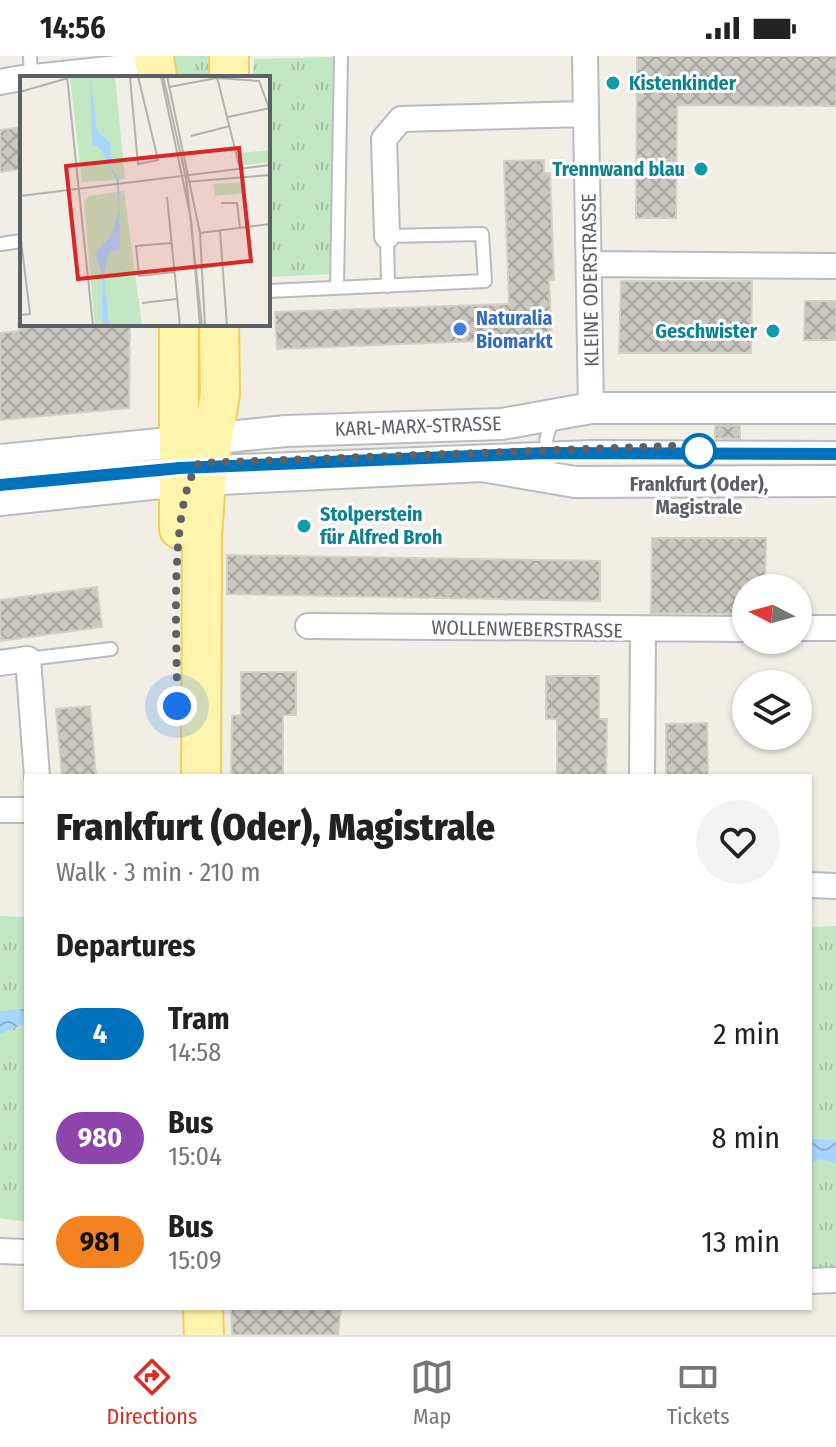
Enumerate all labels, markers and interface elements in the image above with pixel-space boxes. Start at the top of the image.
text: 14:56 [40,10,106,46]
place label: Kistenkinder [629,71,737,95]
marker: Kistenkinder [604,74,622,92]
inset map [20,76,270,326]
place label: Trennwand blau [553,157,685,181]
marker: Trennwand blau [692,160,710,178]
street label: KLEINE ODERSTRASSE [576,193,604,367]
place label: Naturalia Biomarkt [476,306,554,353]
place label: Geschwister [655,319,758,343]
marker: Naturalia Biomarkt [451,320,469,338]
marker: Geschwister [764,322,782,340]
street label: KARL-MARX-STRASSE [334,411,502,441]
marker: Frankfurt (Oder), Magistrale [682,434,716,468]
place label: Frankfurt (Oder), Magistrale [630,472,768,519]
place label: Stolperstein für Alfred Broh [320,502,442,549]
marker: Stolperstein für Alfred Broh [295,517,313,535]
north arrow [732,574,812,654]
map controls [732,574,812,750]
street label: WOLLENWEBERSTRASSE [431,615,623,643]
button: layers [732,670,812,750]
your location [157,686,197,726]
button: heart [696,800,780,884]
text: Frankfurt (Oder), Magistrale [56,804,495,850]
text: Walk · 3 min · 210 m [56,857,260,888]
text: Departures [56,928,196,964]
text: Tram [168,1001,230,1037]
text: 2 min [713,1016,780,1052]
text: 4 [93,1017,107,1050]
text: 14:58 [168,1037,221,1068]
text: Bus [168,1105,213,1141]
text: 8 min [712,1120,780,1156]
text: 980 [78,1121,122,1154]
text: 15:04 [168,1141,222,1172]
text: Bus [168,1209,213,1245]
text: 13 min [701,1224,780,1260]
text: 981 [80,1225,120,1258]
text: 15:09 [168,1245,222,1276]
tab: Directions [106,1355,197,1430]
tab: Map [410,1355,454,1430]
tab: Tickets [667,1355,730,1430]

